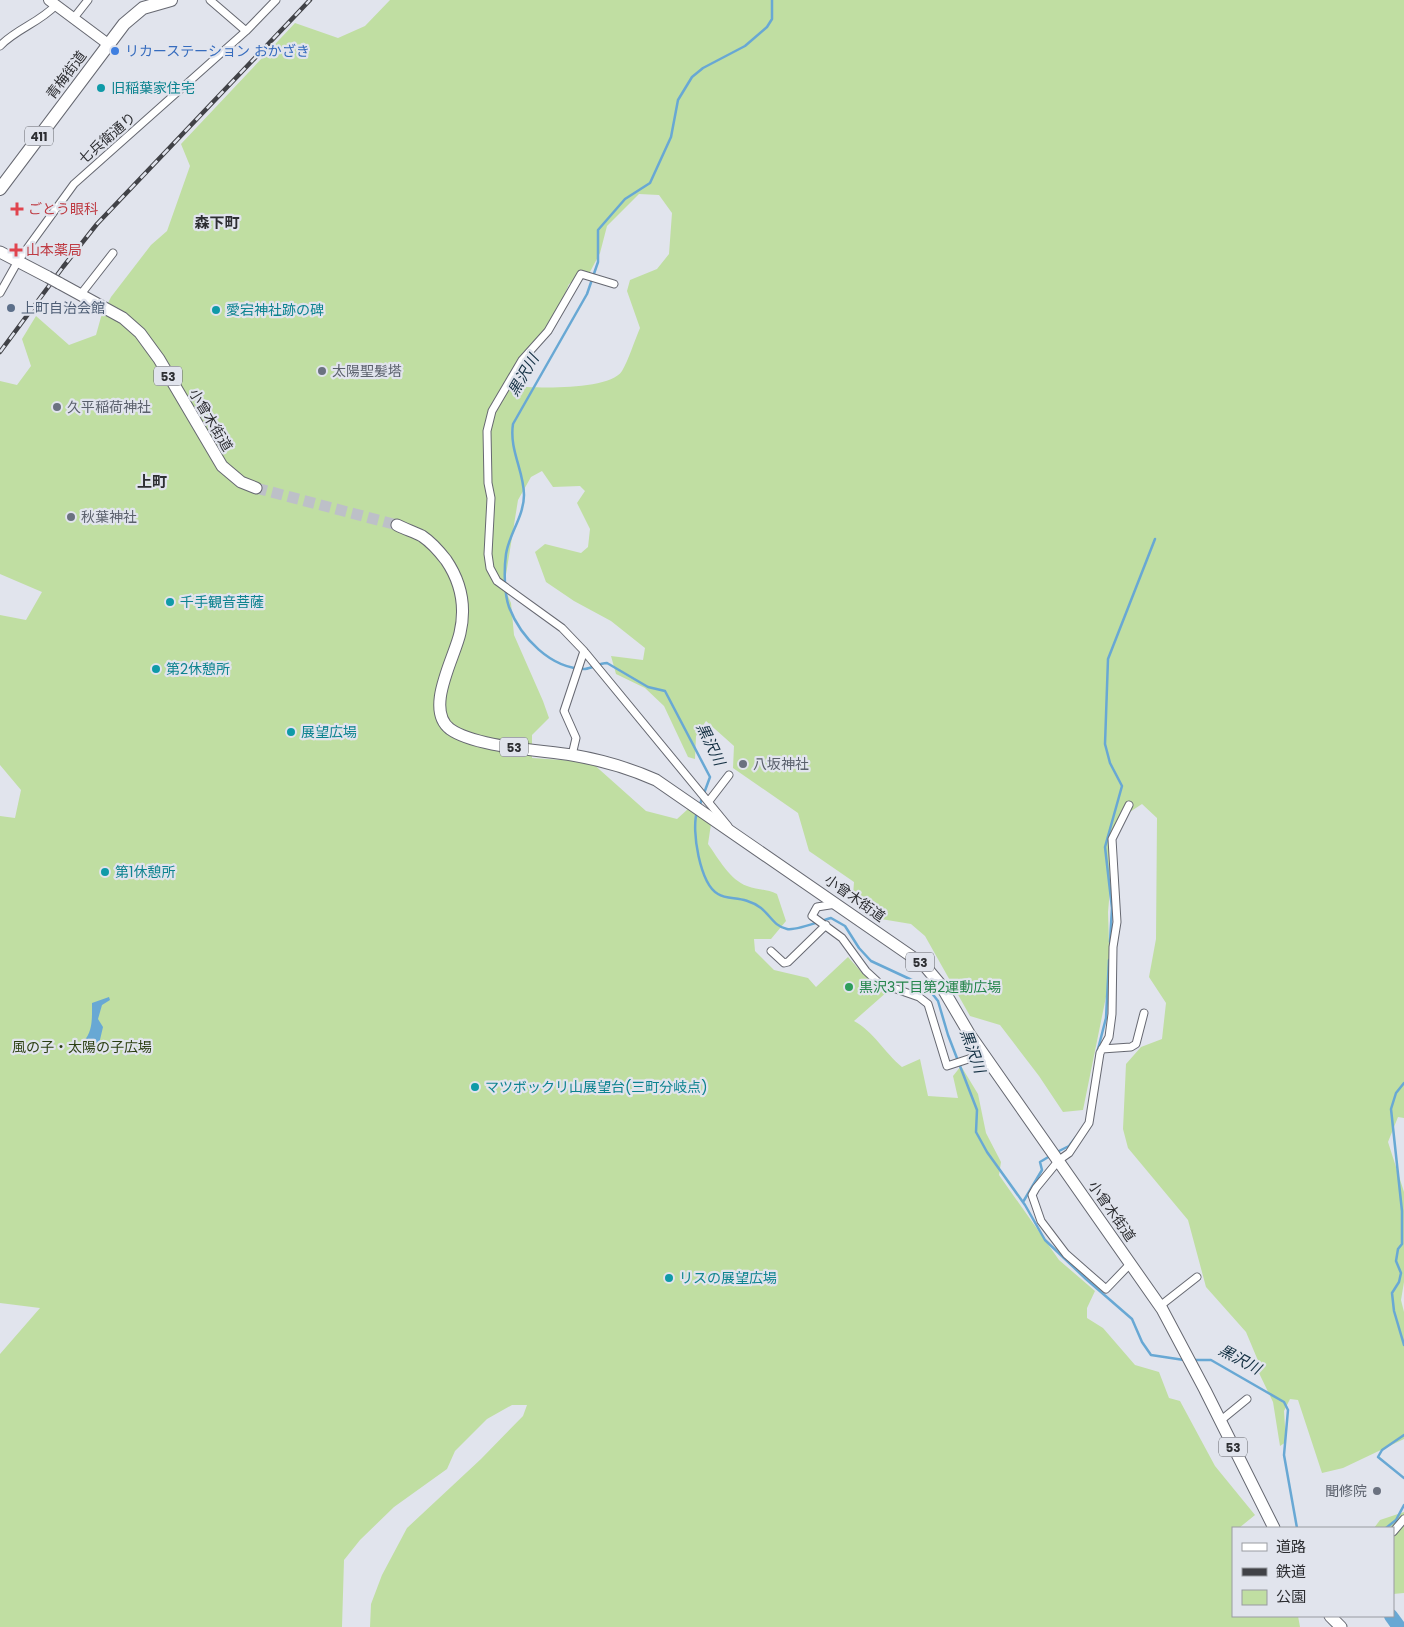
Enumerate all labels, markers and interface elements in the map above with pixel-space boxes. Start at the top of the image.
place label: リカーステーション おかざき [125,41,310,61]
marker: リカーステーション おかざき [109,45,121,57]
street label: 青梅街道 [41,47,91,103]
place label: 旧稲葉家住宅 [111,78,195,98]
marker: 旧稲葉家住宅 [95,82,107,94]
street label: 七兵衛通り [74,107,140,169]
road number: 411 [25,126,53,146]
place label: ごとう眼科 [28,199,98,219]
marker: ごとう眼科 [10,202,24,216]
district label: 森下町 [194,212,240,233]
place label: 山本薬局 [26,240,82,260]
marker: 山本薬局 [10,244,22,256]
place label: 上町自治会館 [21,298,105,318]
place label: 愛宕神社跡の碑 [226,300,324,320]
marker: 上町自治会館 [5,302,17,314]
marker: 愛宕神社跡の碑 [210,304,222,316]
water label: 黒沢川 [503,349,544,400]
place label: 太陽聖髪塔 [332,361,402,381]
marker: 太陽聖髪塔 [316,365,328,377]
road number: 53 [154,366,182,386]
street label: 小曾木街道 [184,385,238,455]
place label: 久平稲荷神社 [67,397,151,417]
marker: 久平稲荷神社 [51,401,63,413]
district label: 上町 [137,471,167,492]
place label: 秋葉神社 [81,507,137,527]
marker: 秋葉神社 [65,511,77,523]
place label: 千手観音菩薩 [180,592,264,612]
marker: 千手観音菩薩 [164,596,176,608]
place label: 第2休憩所 [166,659,230,679]
marker: 第2休憩所 [150,663,162,675]
water label: 黒沢川 [692,719,731,771]
place label: 展望広場 [301,722,357,742]
marker: 展望広場 [285,726,297,738]
road number: 53 [500,738,528,756]
place label: 八坂神社 [753,754,809,774]
marker: 八坂神社 [737,758,749,770]
place label: 第1休憩所 [115,862,175,882]
marker: 第1休憩所 [99,866,111,878]
street label: 小曾木街道 [821,870,889,926]
road number: 53 [906,952,934,972]
place label: 黒沢3丁目第2運動広場 [859,977,1001,997]
marker: 黒沢3丁目第2運動広場 [843,981,855,993]
water label: 黒沢川 [955,1026,991,1078]
park label: 風の子・太陽の子広場 [12,1037,152,1057]
place label: マツボックリ山展望台(三町分岐点) [485,1077,708,1097]
marker: マツボックリ山展望台(三町分岐点) [469,1081,481,1093]
street label: 小曾木街道 [1084,1177,1140,1245]
place label: リスの展望広場 [679,1268,777,1288]
marker: リスの展望広場 [663,1272,675,1284]
water label: 黒沢川 [1215,1339,1267,1380]
road number: 53 [1219,1438,1247,1456]
place label: 聞修院 [1325,1481,1367,1501]
marker: 聞修院 [1371,1485,1383,1497]
legend [1232,1527,1394,1617]
text: 道路 [1276,1536,1306,1557]
text: 鉄道 [1276,1561,1306,1582]
text: 公園 [1276,1586,1306,1607]

